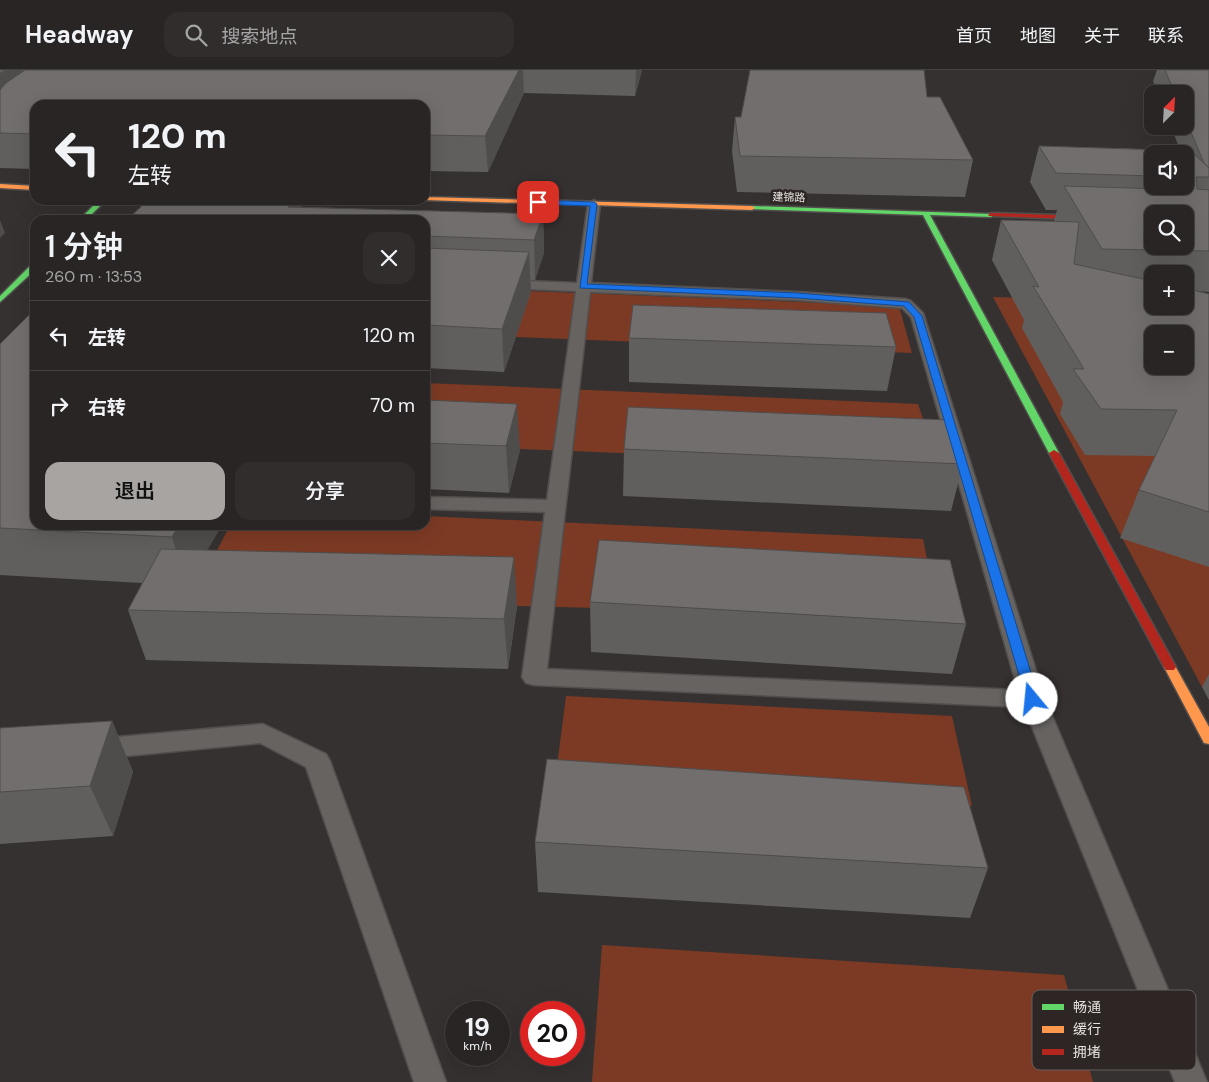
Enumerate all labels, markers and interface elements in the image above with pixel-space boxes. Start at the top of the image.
search box [164,12,514,57]
text: Headway [25,19,134,50]
icon: search [182,21,210,49]
text: 搜索地点 [222,24,298,49]
text: 首页 [956,24,992,48]
text: 地图 [1020,24,1056,48]
text: 关于 [1084,24,1120,48]
text: 联系 [1148,24,1184,48]
north arrow [1144,85,1194,135]
map controls [1144,85,1194,375]
text: 120 m [128,113,227,159]
icon: left [45,120,110,185]
button: sound [1144,145,1194,195]
text: 左转 [128,161,172,190]
pin [517,181,559,223]
icon: arrive [524,188,552,216]
street label: 建锦路 [772,189,806,205]
button: search [1144,205,1194,255]
text: 1 分钟 [45,227,123,266]
button: close [363,232,415,284]
button: + [1144,265,1194,315]
text: 260 m · 13:53 [45,266,142,287]
icon: left [45,322,73,350]
text: 120 m [363,323,415,348]
text: 左转 [88,325,126,350]
button: − [1144,325,1194,375]
icon: right [45,392,73,420]
text: 70 m [370,393,415,418]
text: 右转 [88,395,126,420]
button: 退出 [45,462,225,520]
button: 分享 [235,462,415,520]
position arrow [1005,672,1057,724]
legend [1032,990,1196,1070]
text: 畅通 [1073,998,1101,1016]
speed limit sign: 20 [520,1001,585,1066]
text: 19 [465,1011,490,1044]
text: 缓行 [1073,1020,1101,1038]
text: km/h [463,1038,492,1054]
text: 拥堵 [1073,1043,1101,1061]

